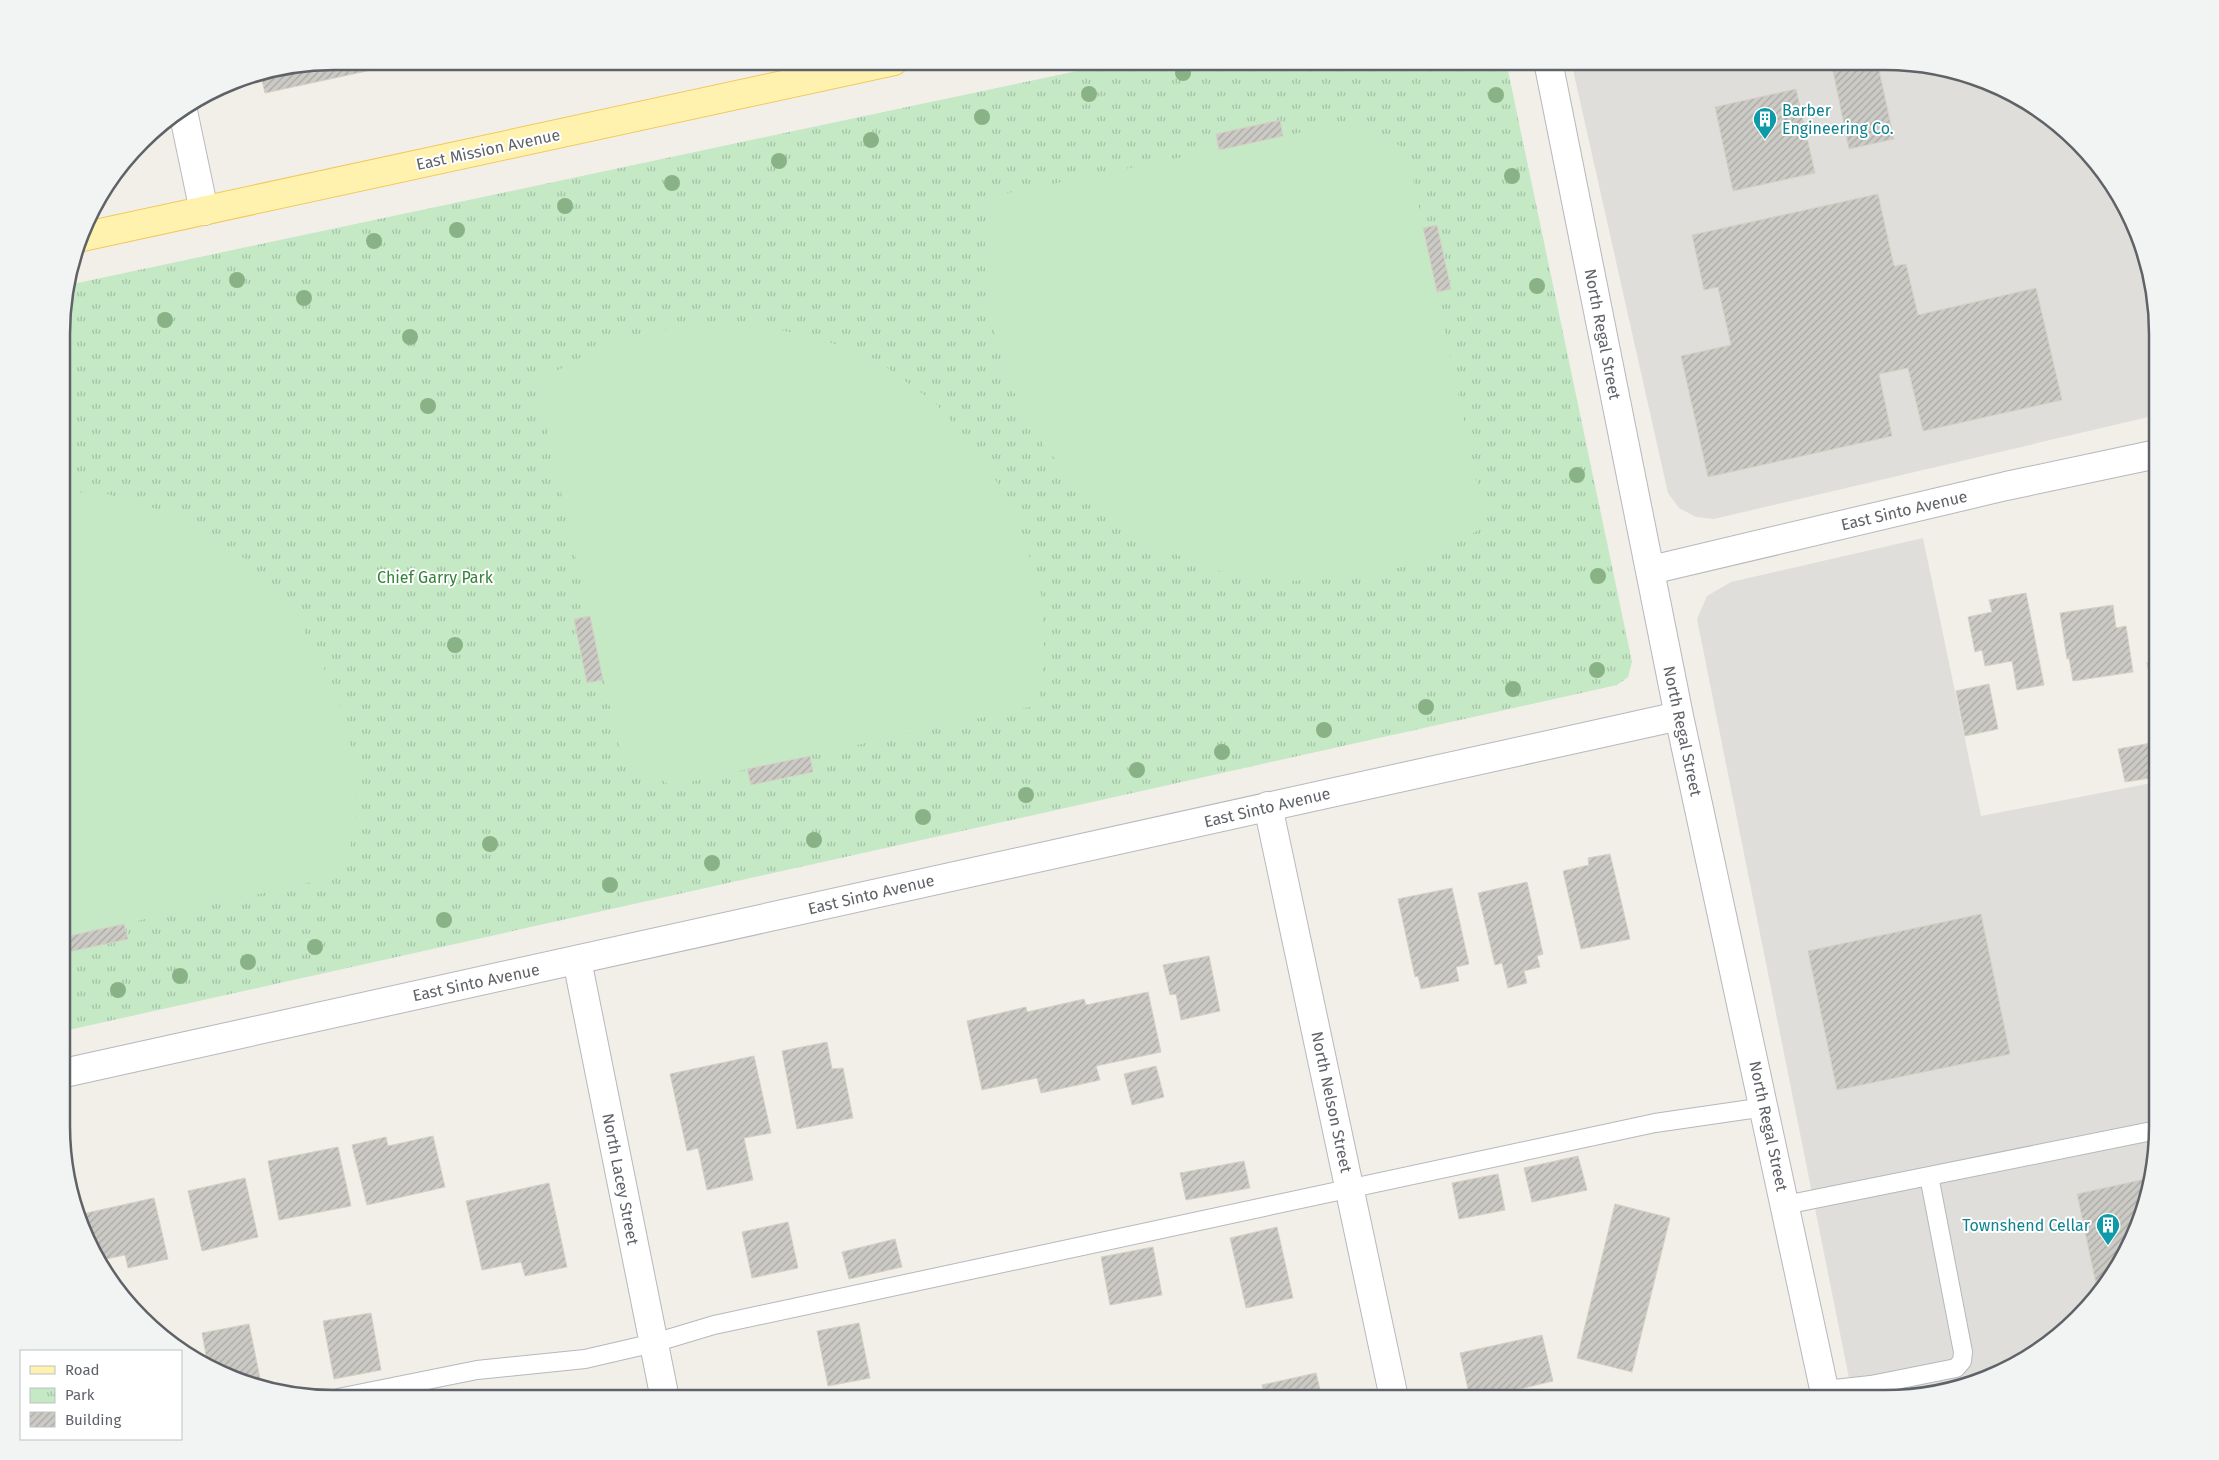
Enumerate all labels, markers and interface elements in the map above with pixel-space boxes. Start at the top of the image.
place label: Barber Engineering Co. [1782,101,1894,138]
building icon: Barber Engineering Co. [1752,106,1778,140]
street label: East Mission Avenue [414,125,562,174]
street label: North Regal Street [1581,267,1625,401]
street label: East Sinto Avenue [1839,487,1969,534]
park label: Chief Garry Park [377,568,494,587]
street label: North Regal Street [1659,664,1706,798]
street label: East Sinto Avenue [1202,784,1332,831]
street label: East Sinto Avenue [806,871,936,918]
street label: East Sinto Avenue [411,960,541,1005]
street label: North Nelson Street [1307,1030,1356,1175]
street label: North Regal Street [1745,1059,1792,1193]
street label: North Lacey Street [598,1112,643,1247]
building icon: Townshend Cellar [2095,1212,2121,1246]
place label: Townshend Cellar [1962,1216,2091,1235]
legend [20,1350,182,1440]
text: Road [65,1361,100,1379]
text: Park [65,1386,95,1404]
text: Building [65,1411,121,1429]

